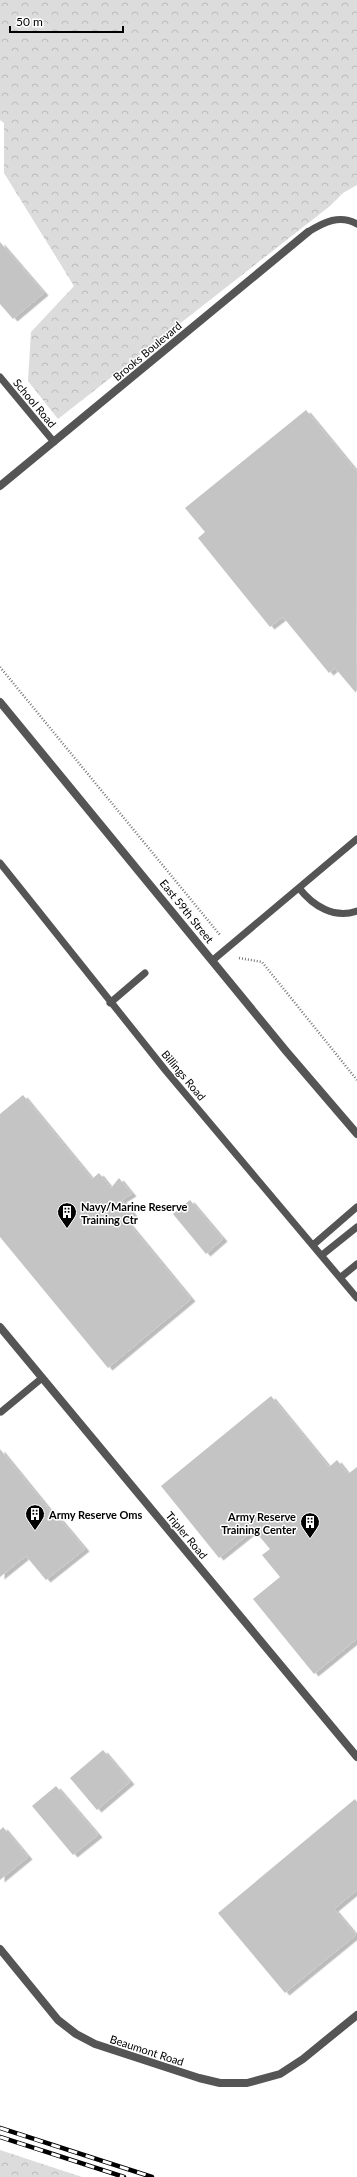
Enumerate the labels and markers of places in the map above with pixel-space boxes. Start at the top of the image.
place label: Navy/Marine Reserve Training Ctr [81,1200,188,1226]
building icon: Navy/Marine Reserve Training Ctr [56,1201,78,1229]
building icon: Army Reserve Oms [24,1503,46,1531]
place label: Army Reserve Oms [48,1508,143,1521]
place label: Army Reserve Training Center [221,1510,297,1536]
building icon: Army Reserve Training Center [299,1511,321,1539]

